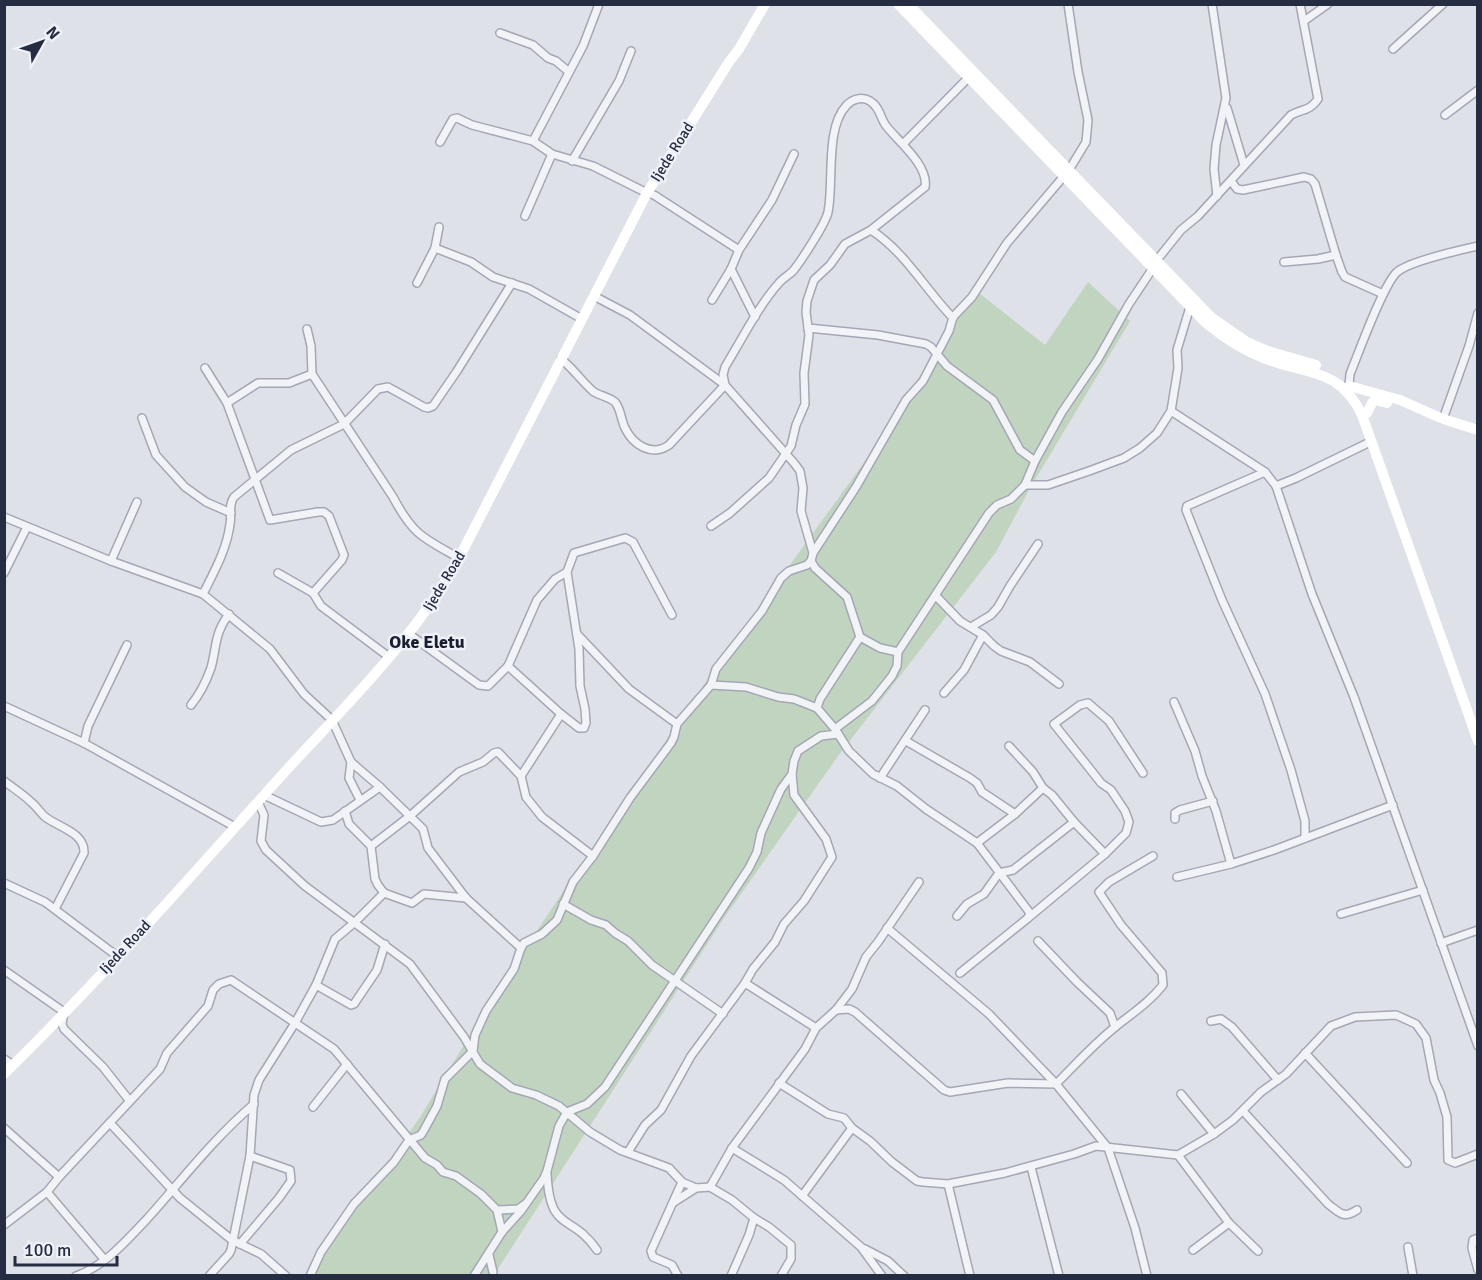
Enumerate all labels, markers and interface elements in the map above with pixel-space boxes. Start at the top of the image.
north arrow [12,12,72,72]
text: N [41,22,64,44]
street label: Ijede Road [647,119,697,185]
street label: Ijede Road [419,548,469,614]
district label: Oke Eletu [389,631,465,653]
street label: Ijede Road [96,916,154,978]
scale bar [15,1229,117,1267]
text: 100 m [24,1239,71,1261]

